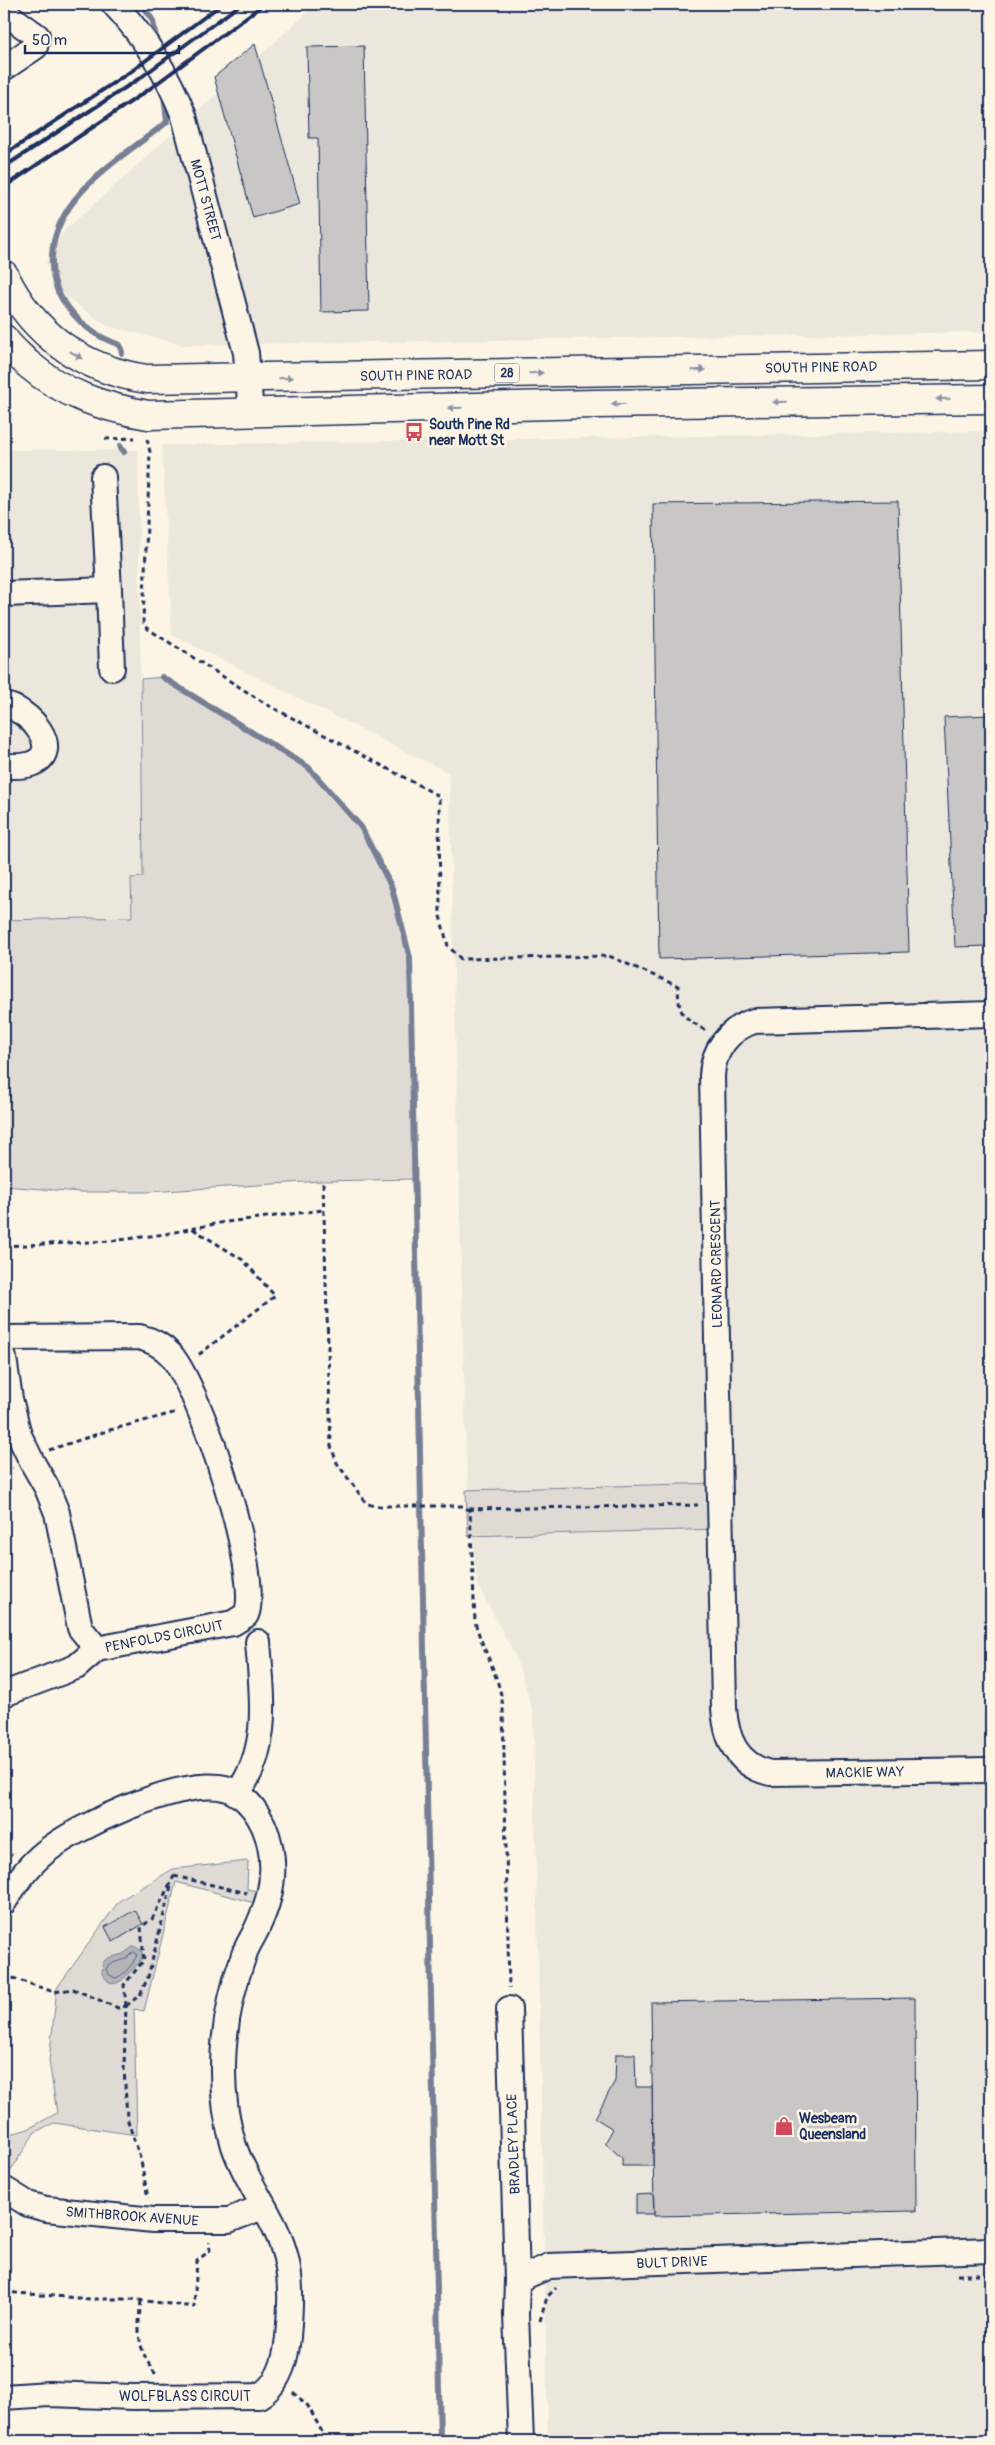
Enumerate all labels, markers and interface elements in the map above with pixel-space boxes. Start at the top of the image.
scale bar [25,22,179,54]
text: 50 m [32,31,67,50]
street label: MOTT STREET [186,157,225,243]
one-way arrow [69,351,82,360]
street label: SOUTH PINE ROAD [765,358,878,377]
road number: 28 [494,363,520,382]
street label: SOUTH PINE ROAD [360,366,473,385]
one-way arrow [691,366,707,374]
one-way arrow [528,368,544,376]
one-way arrow [278,373,294,381]
one-way arrow [934,395,950,403]
one-way arrow [772,398,788,406]
one-way arrow [609,400,625,408]
one-way arrow [447,404,463,412]
place label: South Pine Rd near Mott St [429,416,510,449]
bus stop icon: South Pine Rd near Mott St [403,421,425,443]
street label: LEONARD CRESCENT [707,1200,726,1328]
street label: PENFOLDS CIRCUIT [103,1617,225,1656]
street label: MACKIE WAY [825,1763,905,1782]
street label: BRADLEY PLACE [503,2093,524,2195]
place label: Wesbeam Queensland [799,2110,866,2143]
shop icon: Wesbeam Queensland [773,2115,795,2137]
street label: SMITHBROOK AVENUE [65,2203,199,2230]
street label: BULT DRIVE [636,2253,708,2272]
street label: WOLFBLASS CIRCUIT [119,2388,251,2405]

